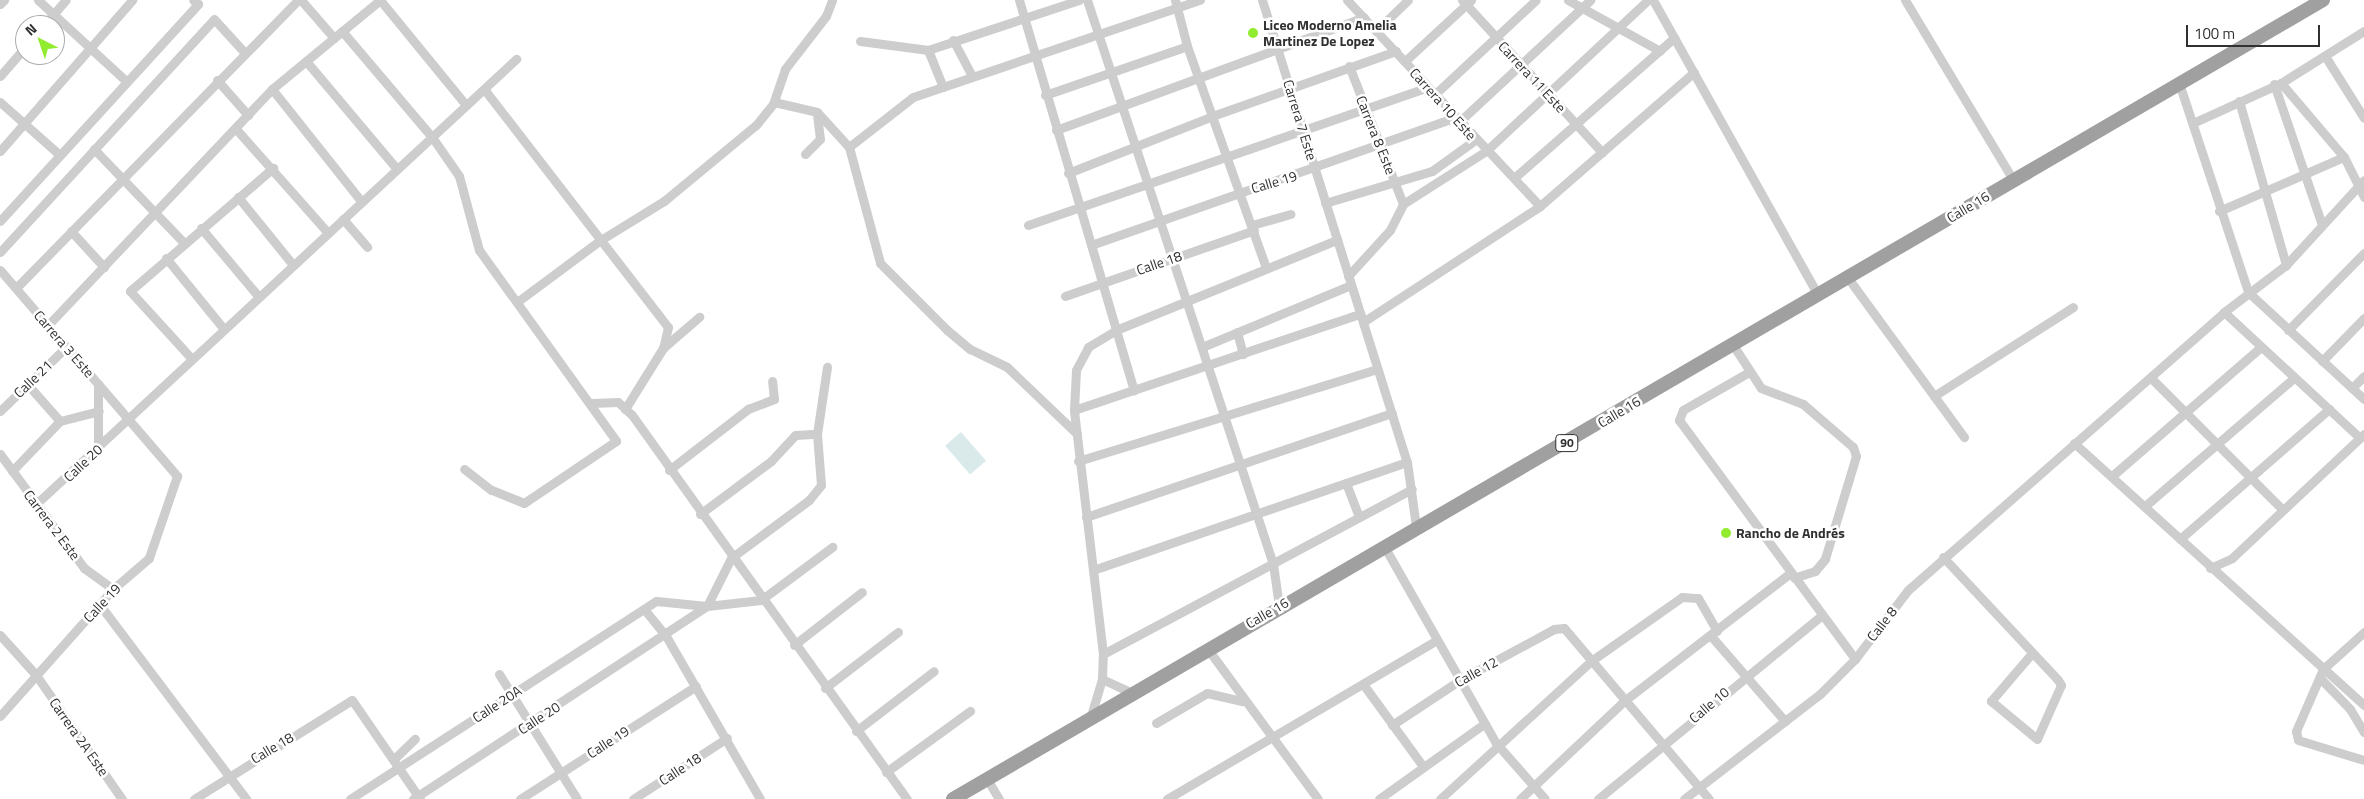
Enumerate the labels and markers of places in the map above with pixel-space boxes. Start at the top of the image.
place label: Liceo Moderno Amelia Martinez De Lopez [1263,17,1397,49]
marker: Liceo Moderno Amelia Martinez De Lopez [1247,27,1259,39]
place label: Rancho de Andrés [1736,525,1845,541]
marker: Rancho de Andrés [1720,527,1732,539]

